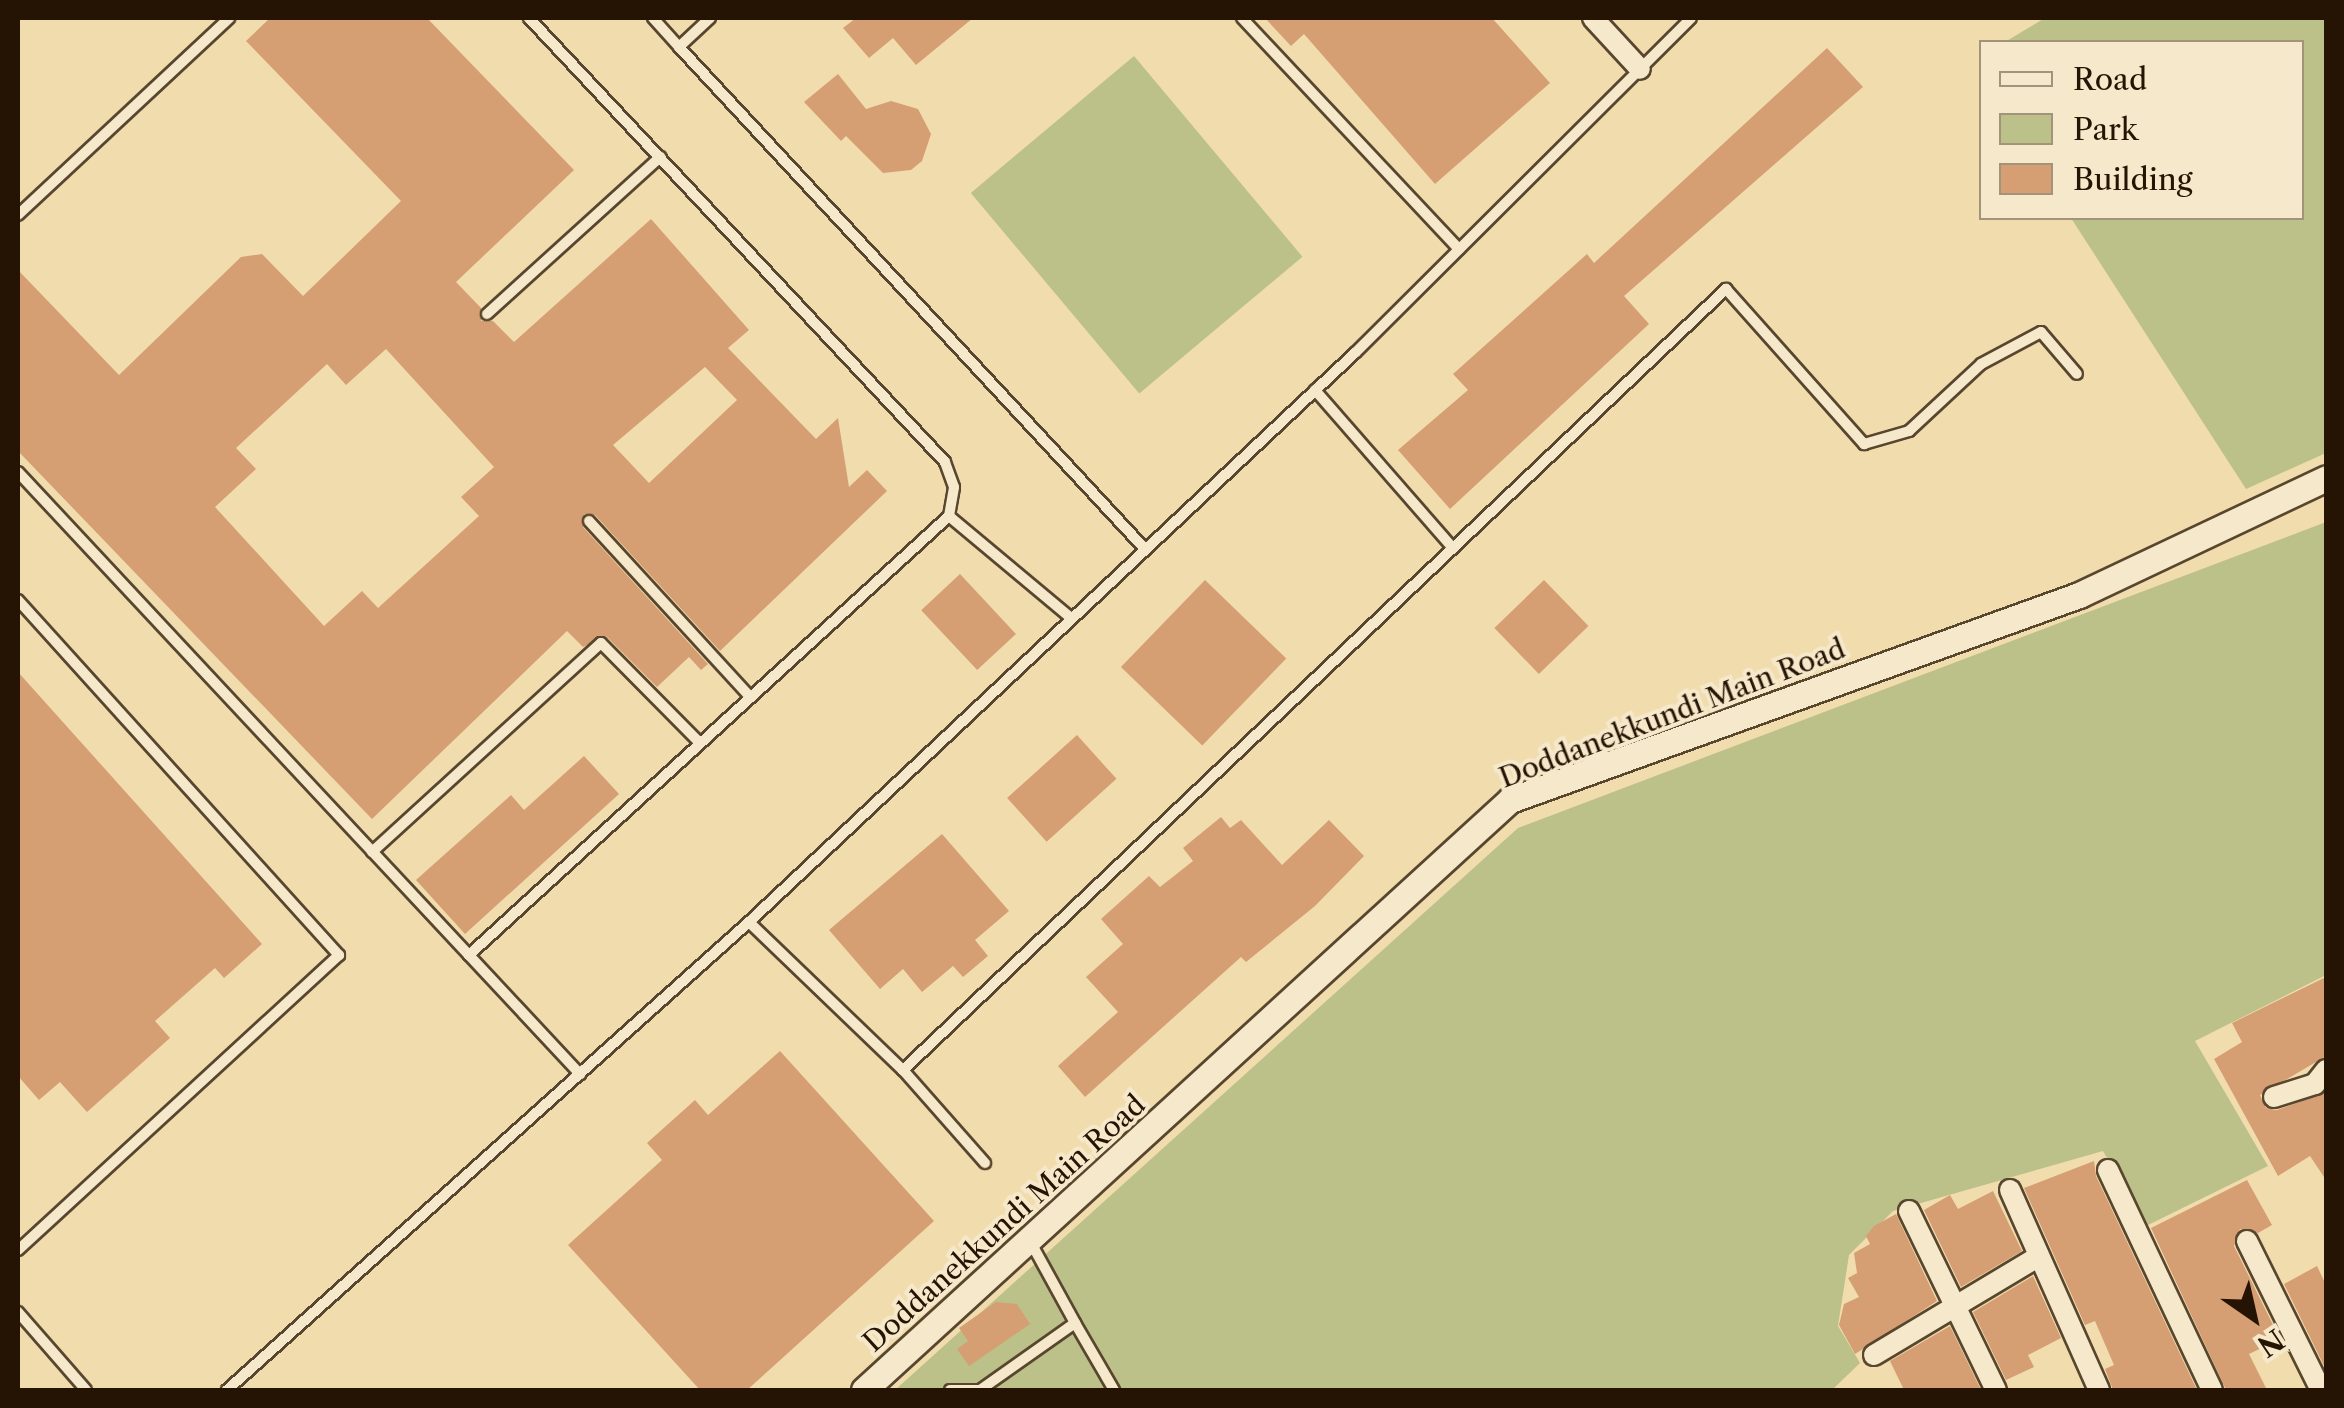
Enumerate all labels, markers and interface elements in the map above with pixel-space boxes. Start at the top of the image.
legend [1979,40,2304,220]
text: Road [2073,61,2147,98]
text: Park [2073,111,2138,148]
text: Building [2073,161,2193,198]
street label: Doddanekkundi Main Road [1494,631,1850,795]
street label: Doddanekkundi Main Road [856,1087,1152,1359]
north arrow [2204,1268,2304,1368]
text: N [2251,1322,2290,1364]

